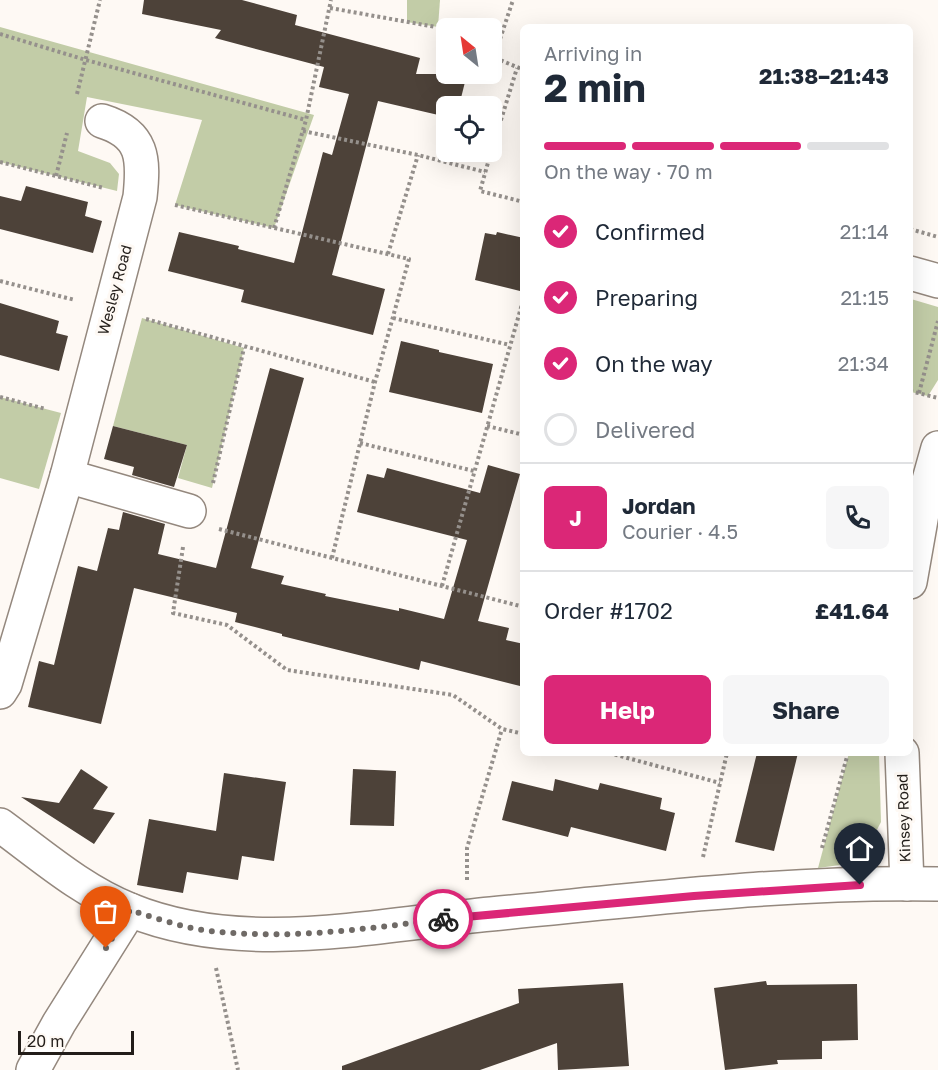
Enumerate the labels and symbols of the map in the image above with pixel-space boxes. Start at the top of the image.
north arrow [436,18,502,84]
street label: Wesley Road [93,243,135,337]
street label: Kinsey Road [892,773,914,863]
pin [834,823,885,885]
pin [80,886,131,948]
courier [413,889,473,949]
scale bar [18,1028,134,1056]

